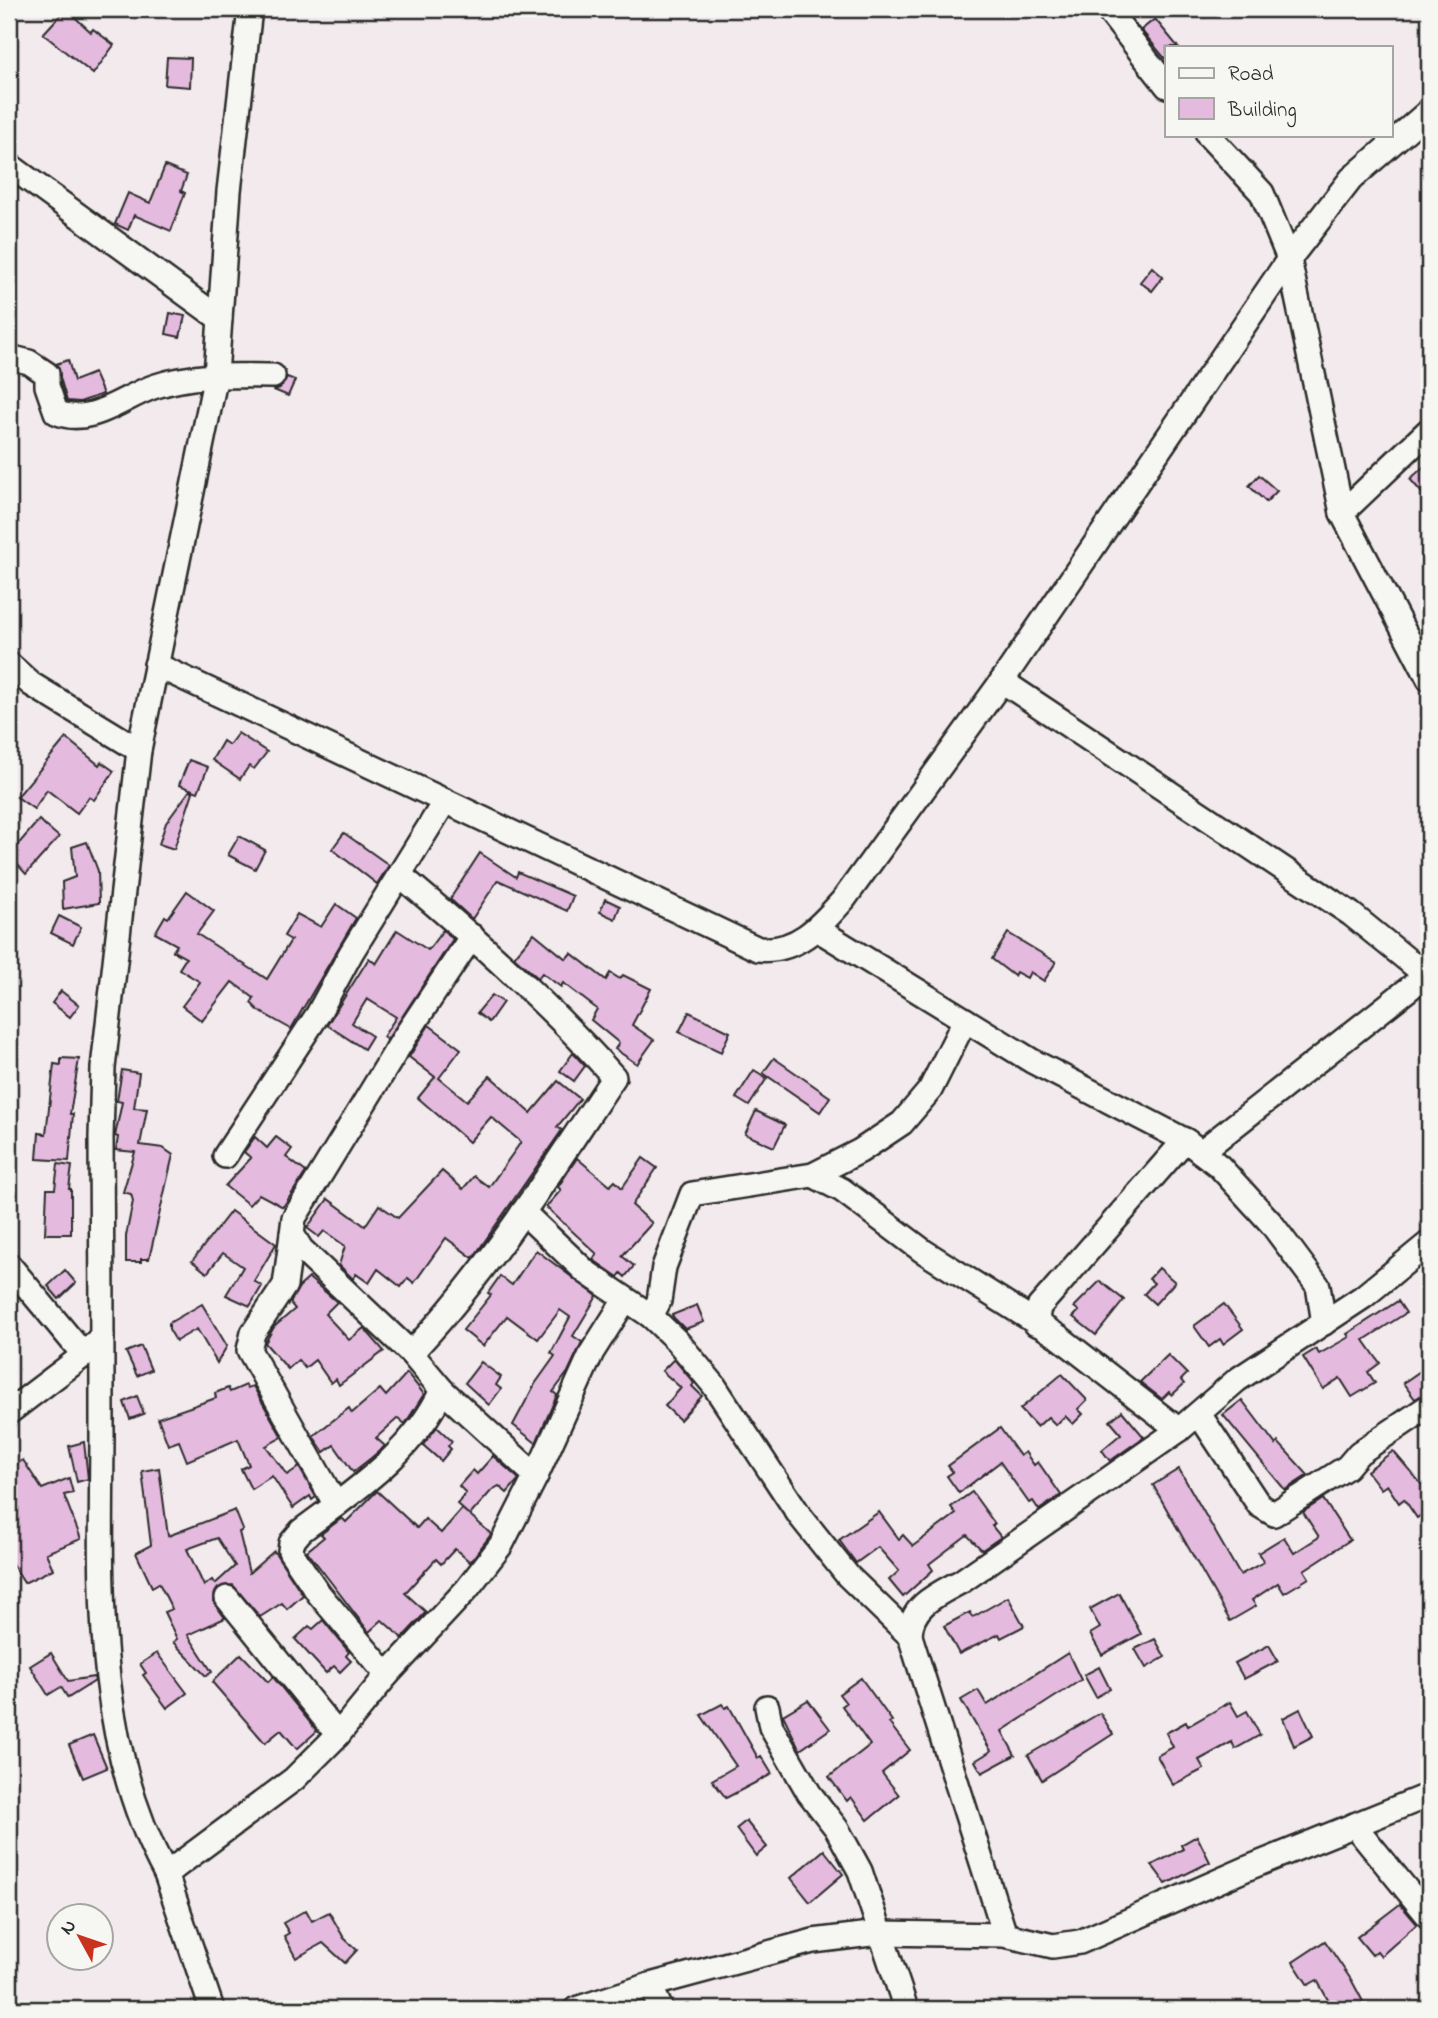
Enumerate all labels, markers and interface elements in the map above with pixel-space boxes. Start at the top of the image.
legend [1165,46,1392,136]
text: Road [1228,60,1274,90]
text: Building [1227,96,1297,128]
north arrow [46,1902,116,1972]
text: N [54,1914,83,1941]

